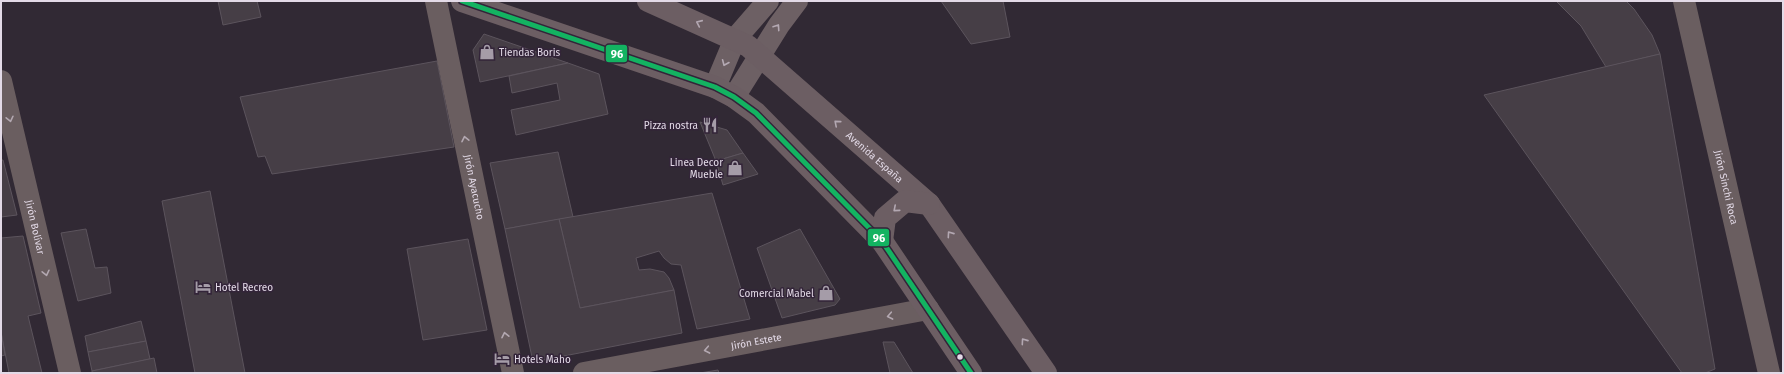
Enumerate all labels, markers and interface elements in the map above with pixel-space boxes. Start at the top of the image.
one-way arrow [696,20,703,28]
one-way arrow [772,25,779,32]
shop icon: Tiendas Boris [478,43,496,61]
line badge: 96 [605,44,628,63]
place label: Tiendas Boris [499,47,561,59]
text: 96 [611,48,623,61]
one-way arrow [722,59,730,67]
one-way arrow [5,116,14,123]
restaurant icon: Pizza nostra [701,116,719,134]
place label: Pizza nostra [644,120,698,132]
one-way arrow [834,120,841,127]
street label: Avenida España [843,129,905,185]
one-way arrow [461,136,469,142]
street label: Jirón Sinchi Roca [1711,149,1740,226]
street label: Jirón Ayacucho [461,153,486,221]
place label: Linea Decor Mueble [670,157,723,181]
shop icon: Linea Decor Mueble [726,159,744,177]
street label: Jirón Bolívar [22,199,47,256]
one-way arrow [893,204,900,211]
line badge: 96 [867,228,890,247]
one-way arrow [947,231,955,238]
text: 96 [873,232,885,245]
one-way arrow [42,270,50,276]
hotel icon: Hotel Recreo [194,278,212,296]
place label: Hotel Recreo [215,282,273,294]
shop icon: Comercial Mabel [817,284,835,302]
place label: Comercial Mabel [739,288,814,300]
one-way arrow [887,311,893,319]
street label: Jirón Estete [730,331,783,353]
one-way arrow [501,332,510,338]
one-way arrow [1021,338,1029,345]
one-way arrow [704,345,710,354]
hotel icon: Hotels Maho [493,350,511,368]
unlabelled marker [955,352,965,362]
place label: Hotels Maho [514,354,571,366]

